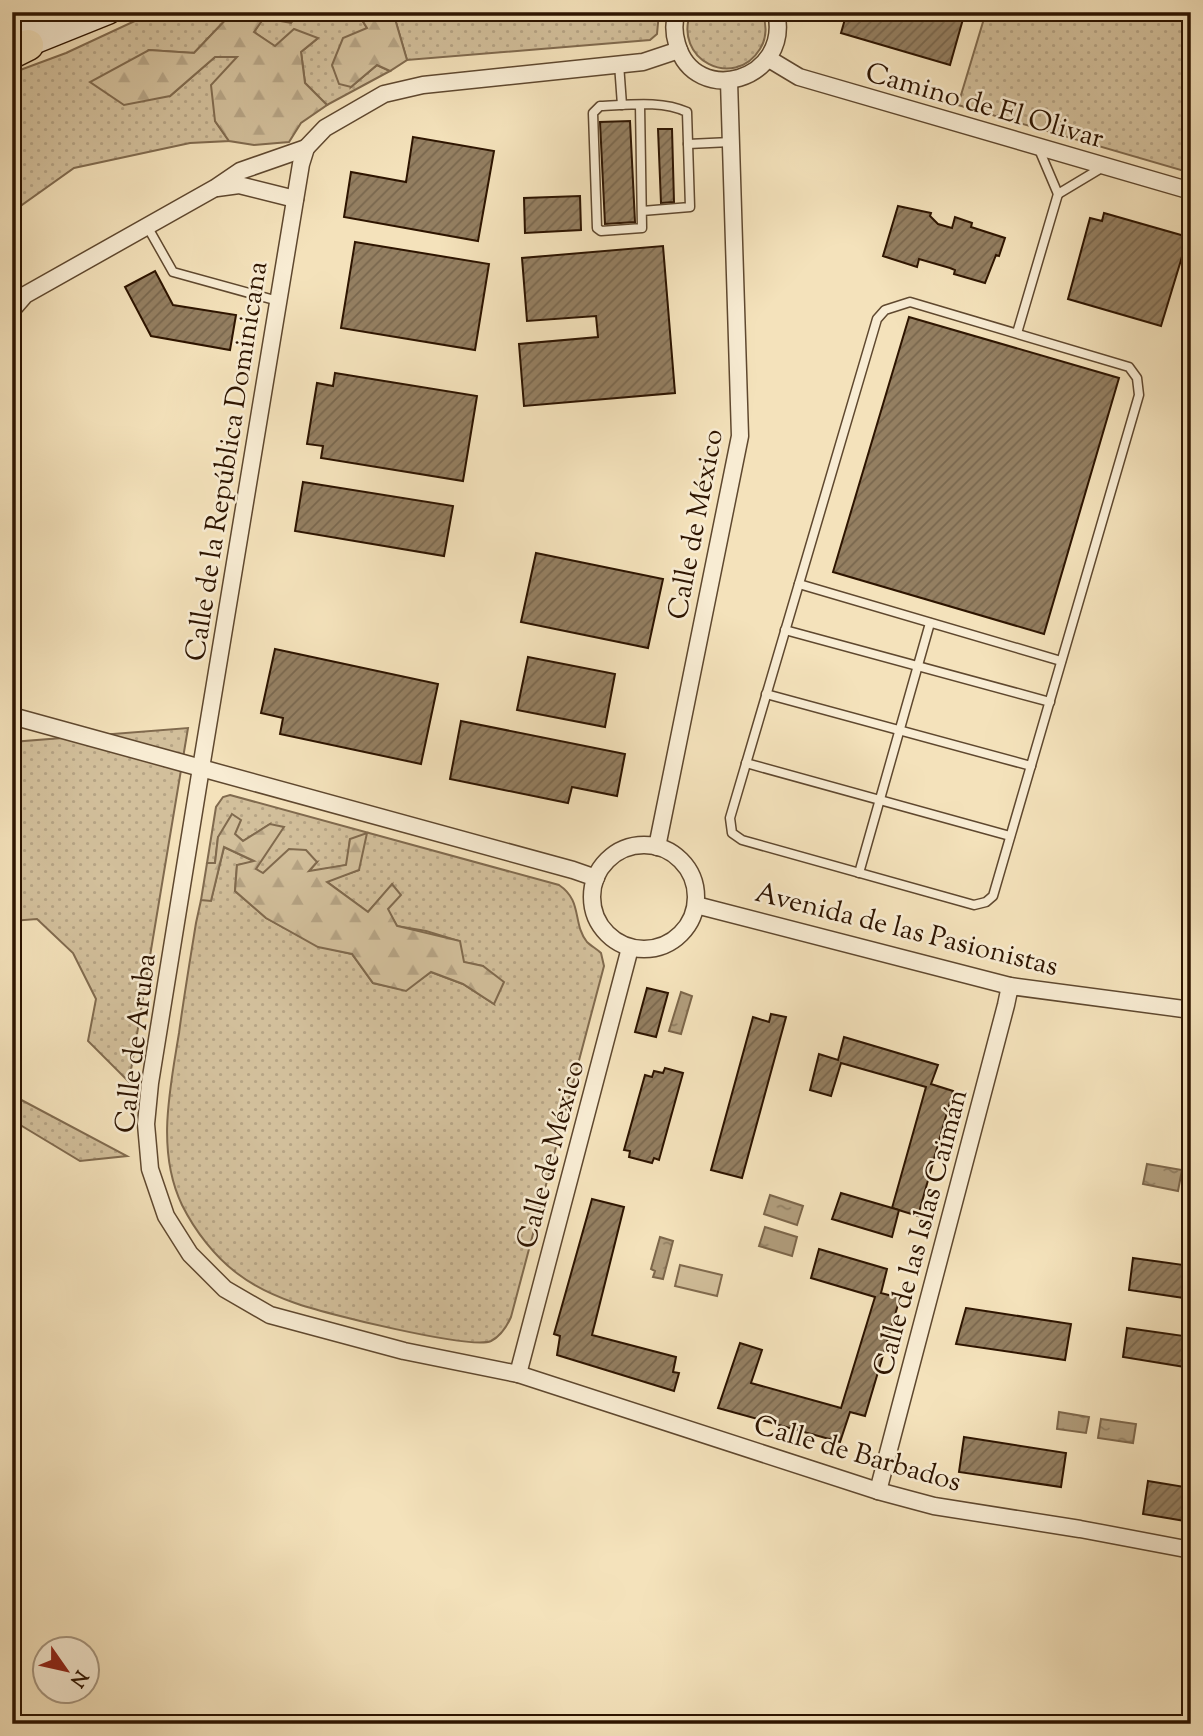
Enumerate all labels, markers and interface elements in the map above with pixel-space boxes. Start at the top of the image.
street label: Camino de El Olivar [860,54,1108,160]
street label: Calle de la República Dominicana [177,259,279,664]
street label: Calle de México [659,426,735,623]
street label: Avenida de las Pasionistas [751,874,1062,988]
street label: Calle de Aruba [106,951,168,1136]
street label: Calle de México [508,1056,596,1253]
street label: Calle de las Islas Caimán [864,1085,979,1381]
street label: Calle de Barbados [749,1406,966,1504]
north arrow [32,1634,102,1704]
text: N [63,1664,93,1692]

